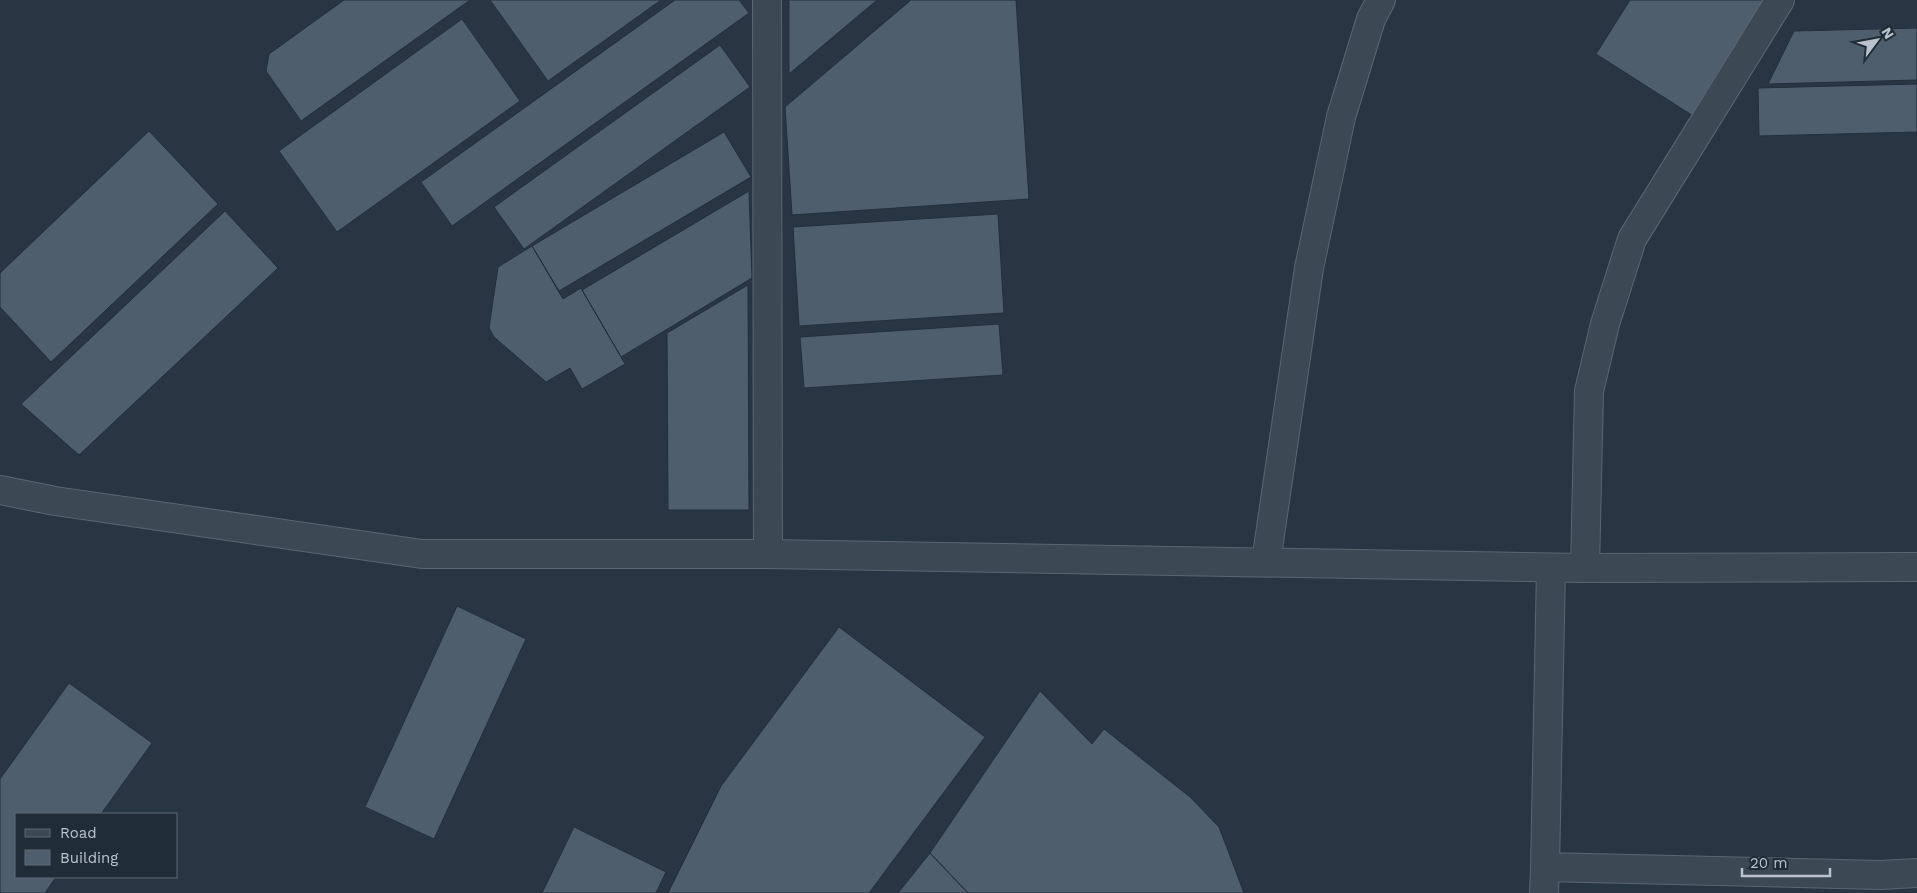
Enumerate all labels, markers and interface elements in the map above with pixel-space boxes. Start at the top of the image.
north arrow [1852,15,1902,65]
text: N [1878,24,1898,42]
legend [15,813,178,878]
text: Road [60,824,97,842]
scale bar [1742,846,1830,878]
text: Building [60,849,118,867]
text: 20 m [1750,854,1788,872]

